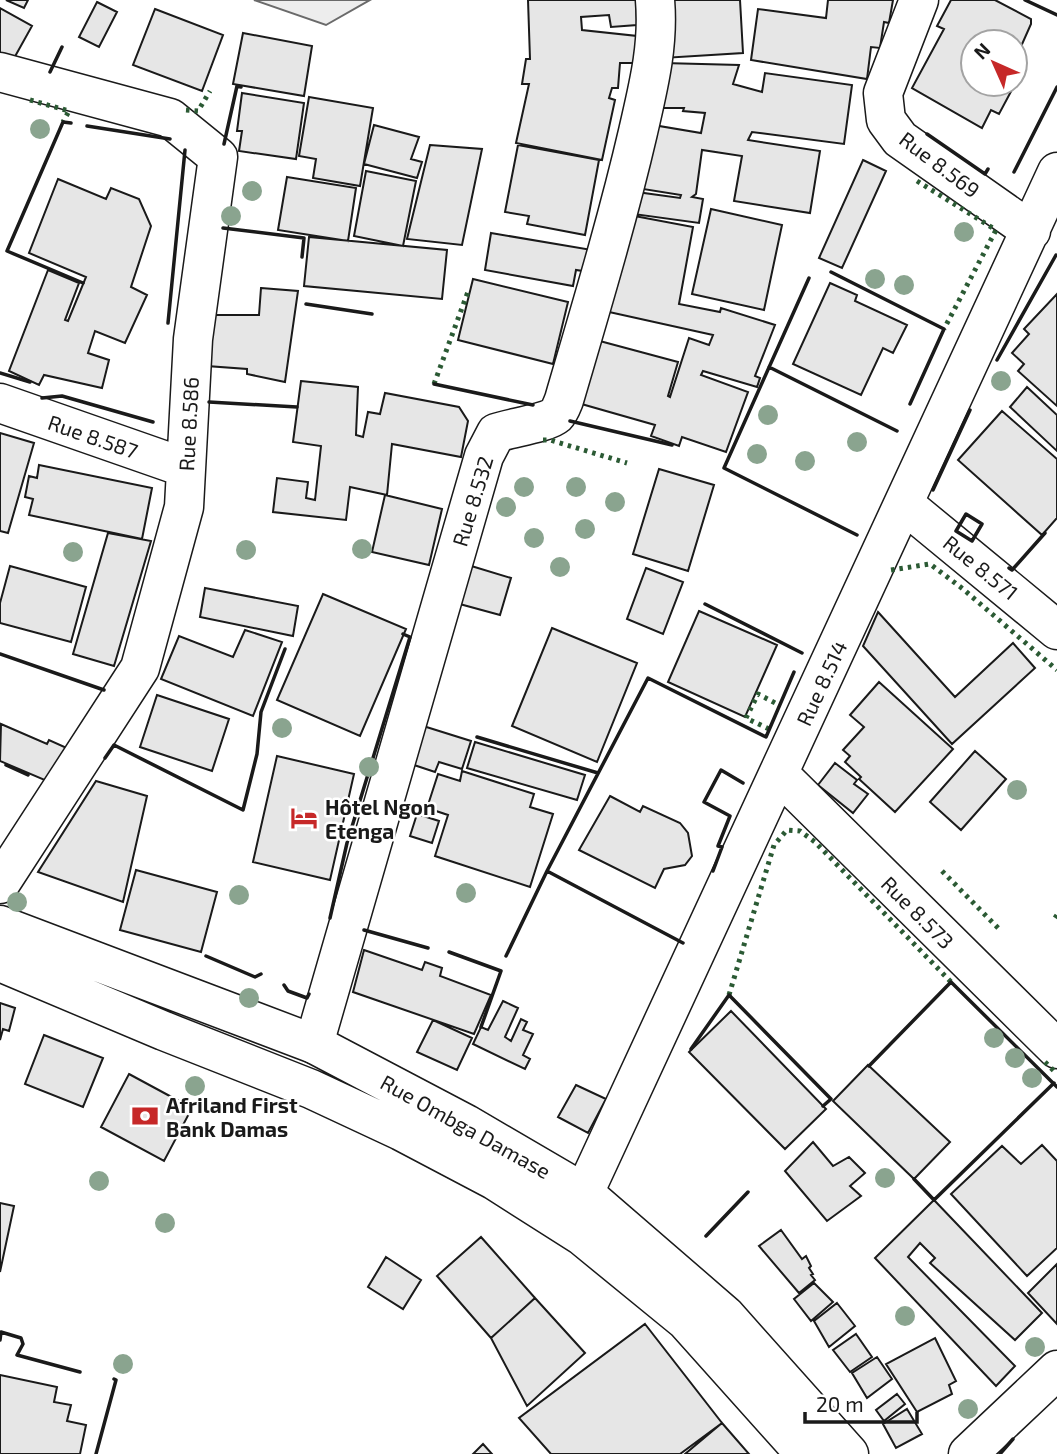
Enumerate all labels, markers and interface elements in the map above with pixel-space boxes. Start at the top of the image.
north arrow [959,28,1029,98]
text: N [969,38,995,64]
street label: Rue 8.569 [895,126,985,202]
street label: Rue 8.586 [173,376,203,472]
street label: Rue 8.587 [45,409,141,463]
street label: Rue 8.532 [446,453,498,549]
street label: Rue 8.571 [939,529,1023,605]
street label: Rue 8.514 [790,636,852,730]
place label: Hôtel Ngon Etenga [325,794,436,843]
hotel icon: Hôtel Ngon Etenga [289,803,319,833]
street label: Rue 8.573 [877,871,959,953]
street label: Rue Ombga Damase [377,1069,555,1183]
place label: Afriland First Bank Damas [166,1092,298,1141]
bank icon: Afriland First Bank Damas [130,1101,160,1131]
scale bar [805,1380,917,1424]
text: 20 m [816,1391,864,1416]

